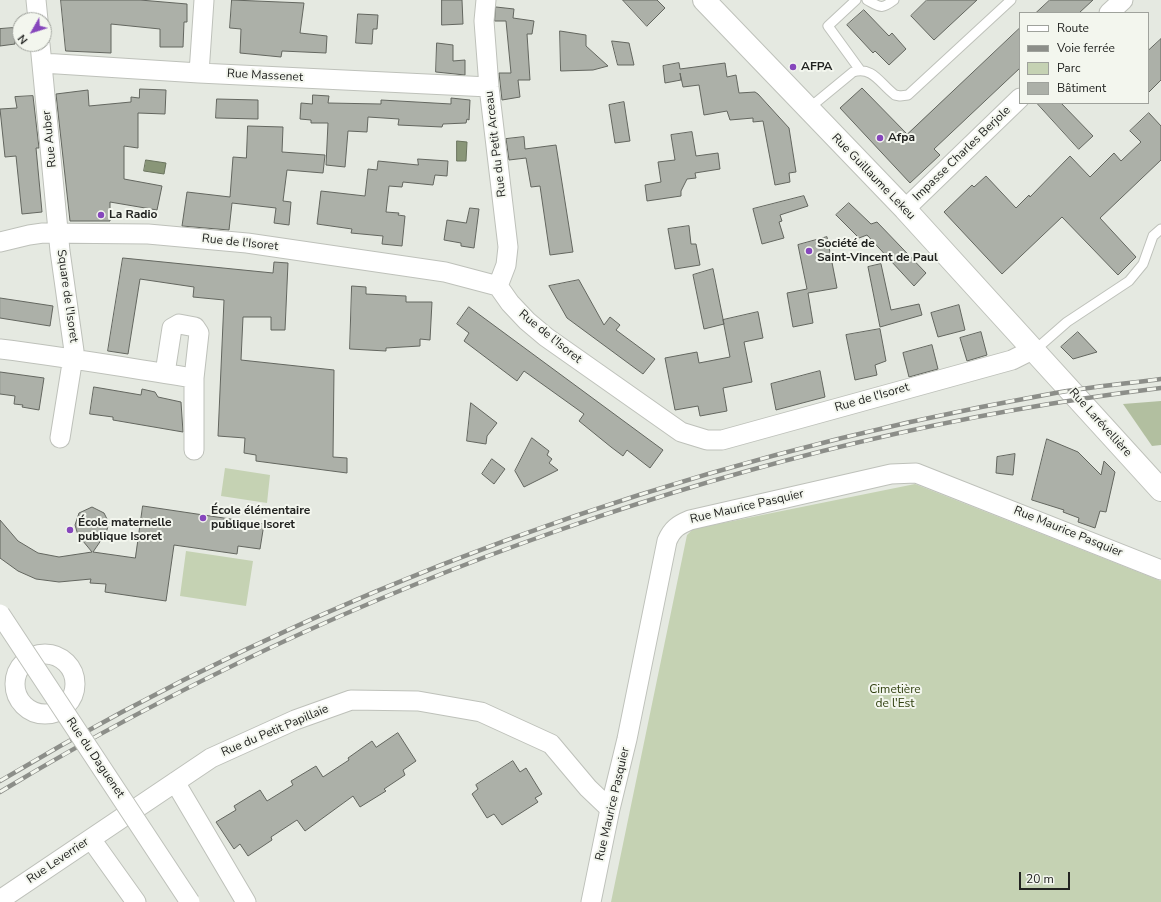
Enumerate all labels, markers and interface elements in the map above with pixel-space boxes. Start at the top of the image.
north arrow [12,12,52,52]
legend [1019,12,1149,104]
text: Route [1057,20,1089,36]
text: N [15,31,31,47]
text: Voie ferrée [1057,40,1115,56]
place label: AFPA [801,60,833,74]
text: Parc [1057,60,1080,76]
marker: AFPA [788,62,798,72]
street label: Rue Massenet [227,67,303,85]
text: Bâtiment [1057,80,1106,96]
street label: Rue du Petit Arceau [482,90,510,198]
street label: Impasse Charles Berjole [910,104,1014,204]
street label: Rue Auber [40,110,60,168]
street label: Rue Guillaume Lekeu [828,131,918,223]
place label: Afpa [888,131,915,145]
marker: Afpa [875,133,885,143]
place label: La Radio [109,208,157,222]
marker: La Radio [96,210,106,220]
street label: Rue de l'Isoret [201,232,279,254]
place label: Société de Saint-Vincent de Paul [817,237,938,265]
marker: Société de Saint-Vincent de Paul [804,246,814,256]
street label: Square de l'Isoret [53,249,81,343]
street label: Rue de l'Isoret [516,307,584,367]
street label: Rue de l'Isoret [833,380,911,416]
street label: Rue Larévellière [1066,386,1134,460]
street label: Rue Maurice Pasquier [689,487,805,527]
place label: École élémentaire publique Isoret [211,504,310,532]
street label: Rue Maurice Pasquier [1011,504,1125,560]
marker: École élémentaire publique Isoret [198,513,208,523]
place label: École maternelle publique Isoret [78,516,172,544]
marker: École maternelle publique Isoret [65,525,75,535]
park label: Cimetière de l'Est [869,683,921,711]
street label: Rue du Petit Papillaie [219,702,331,760]
street label: Rue du Daguenet [63,715,127,801]
street label: Rue Maurice Pasquier [593,746,633,862]
street label: Rue Leverrier [24,835,92,887]
scale bar [1021,864,1072,890]
text: 20 m [1026,871,1054,887]

